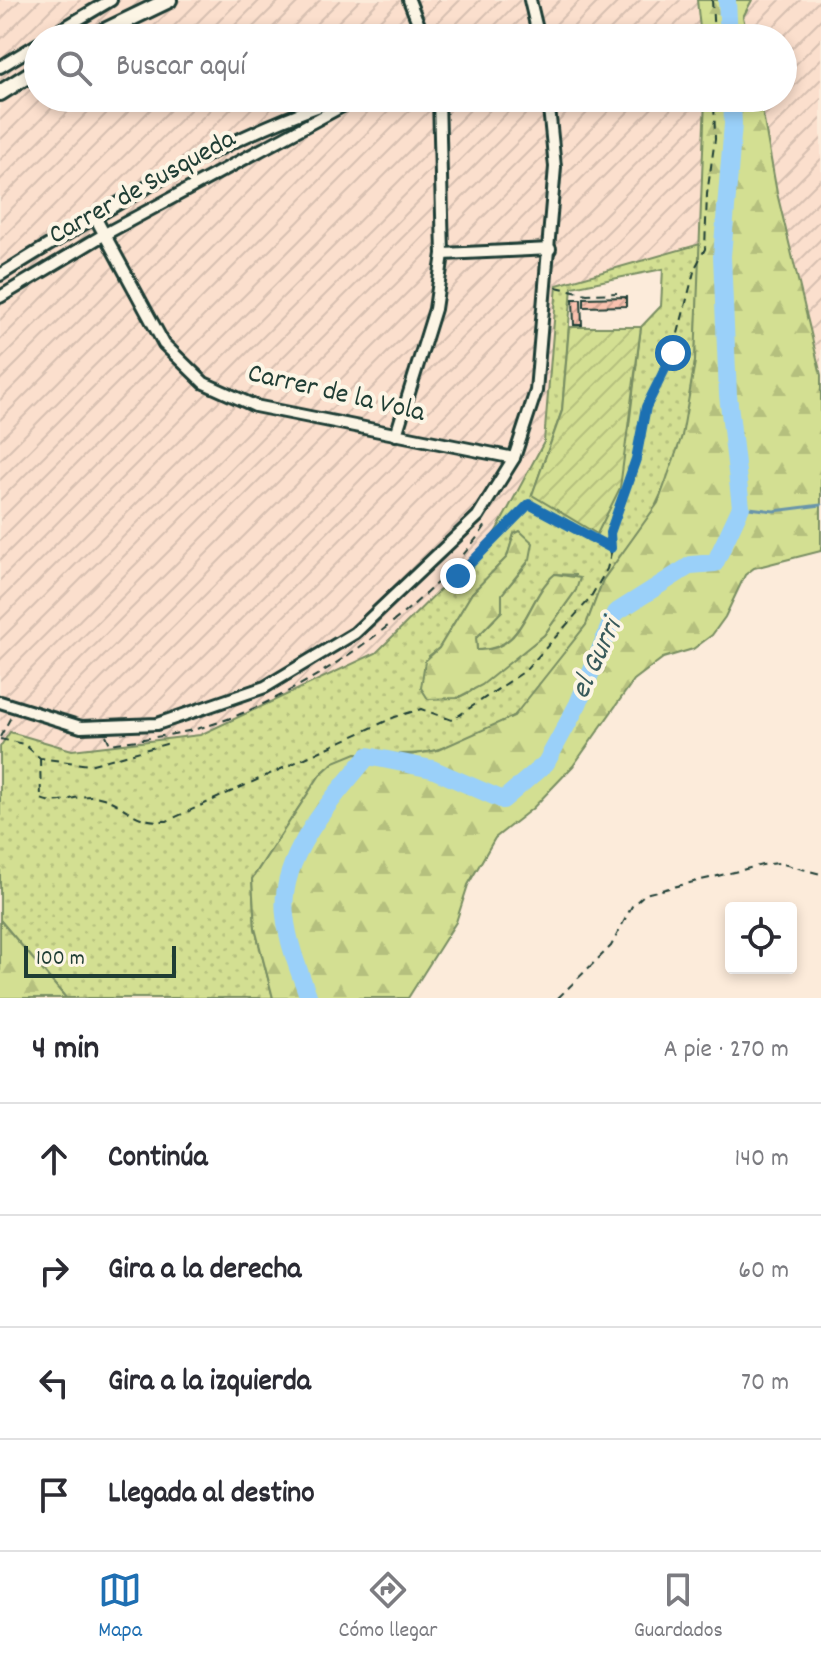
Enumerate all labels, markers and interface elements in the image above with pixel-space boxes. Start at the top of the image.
search box [24,24,797,112]
icon: search [52,46,96,90]
text: Buscar aquí [116,47,246,90]
street label: Carrer de Susqueda [42,121,244,257]
route start [655,335,691,371]
street label: Carrer de la Vola [243,355,429,435]
route end [440,558,476,594]
water label: el Gurri [561,609,637,707]
map controls [725,902,797,974]
button: locate [725,902,797,974]
scale bar [24,942,176,978]
text: 100 m [36,944,85,975]
text: 4 min [32,1026,99,1075]
text: A pie · 270 m [663,1032,789,1069]
icon: ahead [32,1137,76,1181]
text: Continúa [108,1138,207,1181]
text: 140 m [735,1141,789,1178]
icon: right [32,1249,76,1293]
text: Gira a la derecha [108,1250,301,1293]
text: 60 m [738,1253,789,1290]
icon: left [32,1361,76,1405]
text: Gira a la izquierda [108,1362,311,1405]
text: 70 m [741,1365,789,1402]
icon: arrive [32,1473,76,1517]
text: Llegada al destino [108,1474,315,1517]
tab: Mapa [98,1568,142,1647]
tab: Cómo llegar [339,1568,437,1647]
tab: Guardados [634,1568,723,1647]

